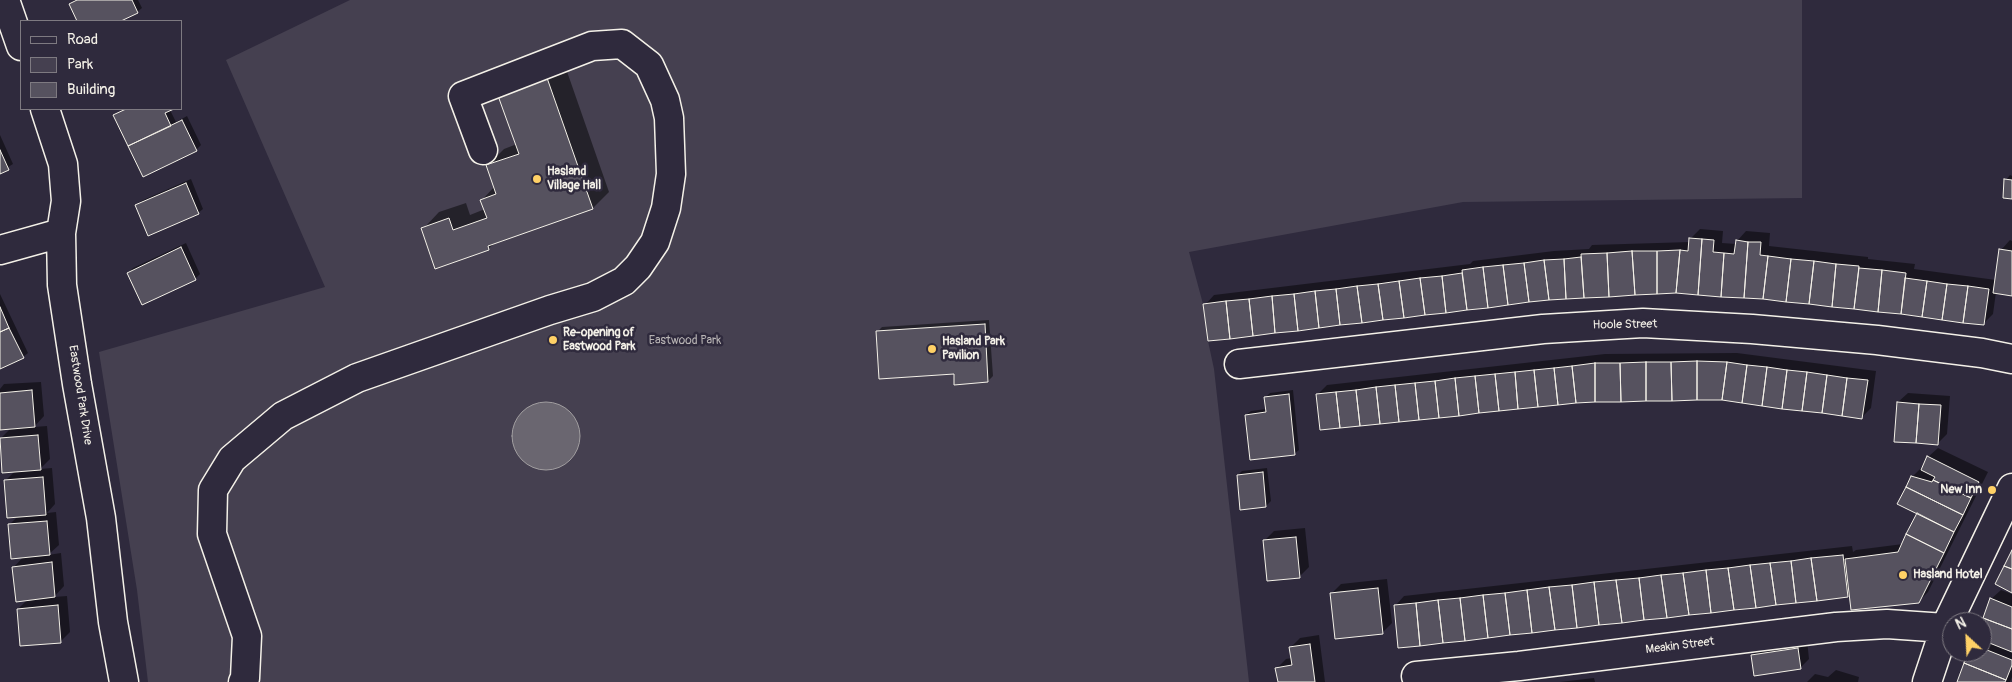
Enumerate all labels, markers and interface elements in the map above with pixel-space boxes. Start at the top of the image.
legend [20,20,182,110]
text: Road [67,30,98,49]
text: Park [67,55,93,74]
text: Building [67,80,115,99]
place label: Hasland Village Hall [547,165,601,193]
marker: Hasland Village Hall [531,173,543,185]
street label: Hoole Street [1593,317,1657,333]
place label: Re-opening of Eastwood Park [563,326,636,354]
marker: Re-opening of Eastwood Park [547,334,559,346]
park label: Eastwood Park [649,334,721,348]
place label: Hasland Park Pavilion [942,335,1005,363]
marker: Hasland Park Pavilion [926,343,938,355]
street label: Eastwood Park Drive [65,344,95,446]
place label: New Inn [1940,483,1982,497]
marker: New Inn [1986,484,1998,496]
place label: Hasland Hotel [1913,568,1983,582]
marker: Hasland Hotel [1897,569,1909,581]
north arrow [1942,612,1992,662]
text: N [1953,614,1969,634]
street label: Meakin Street [1645,635,1715,657]

